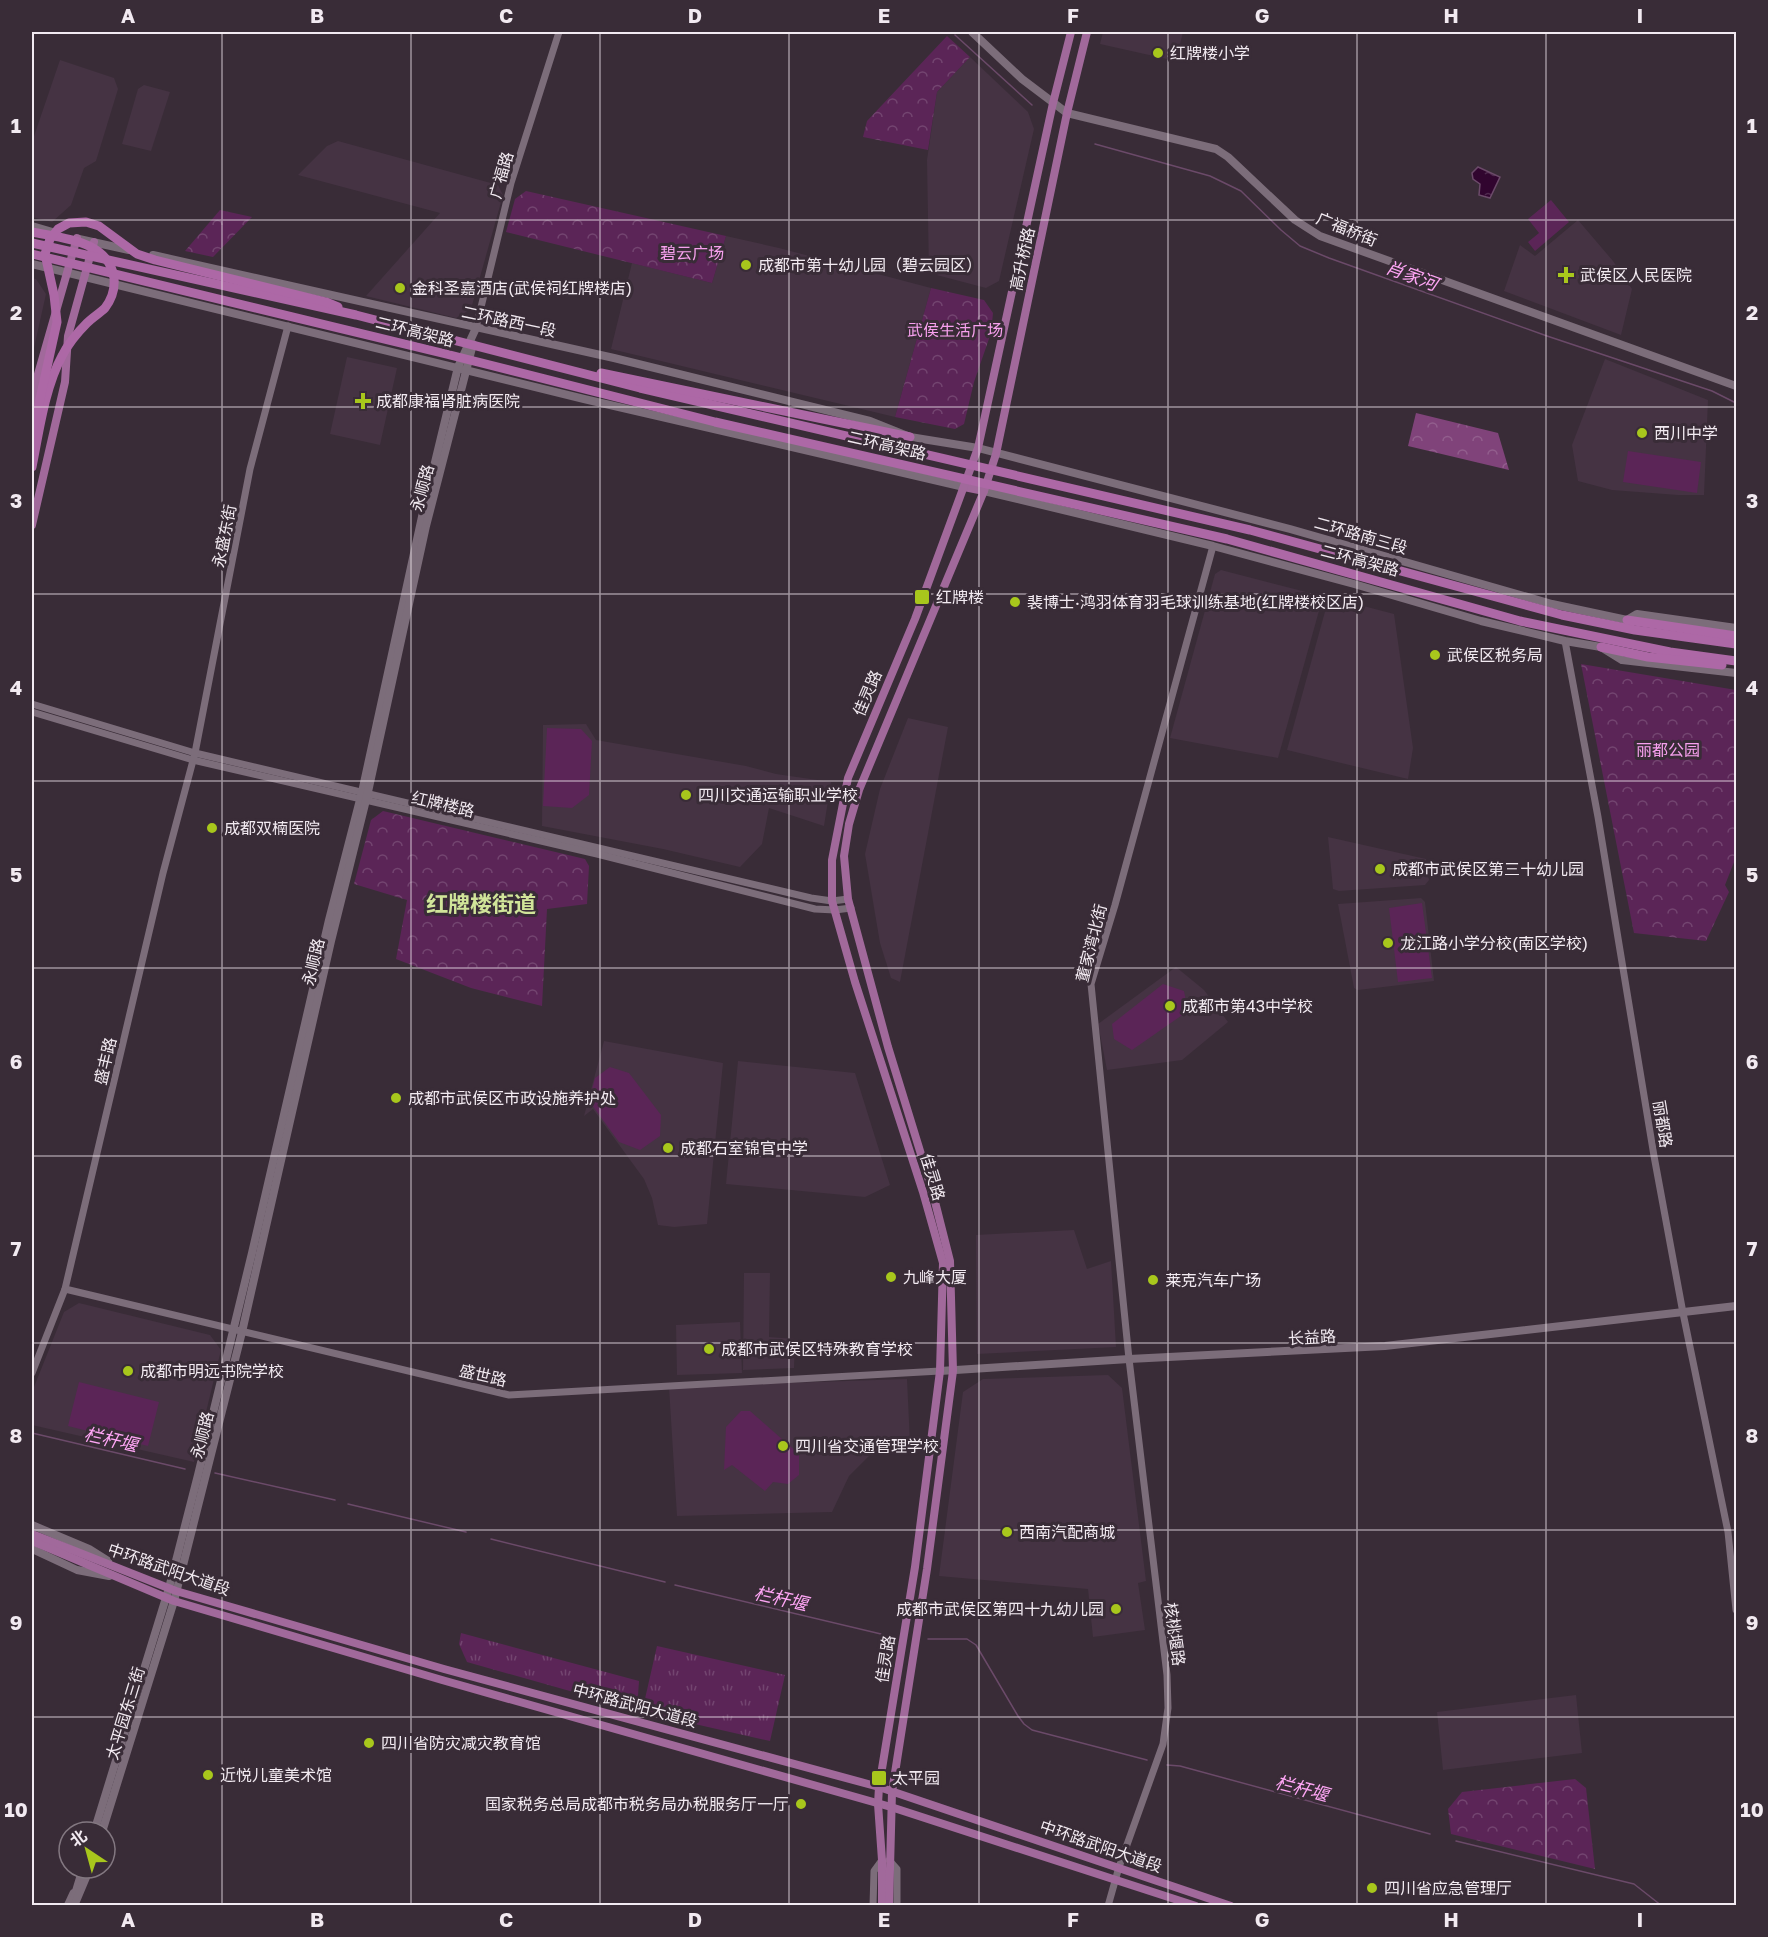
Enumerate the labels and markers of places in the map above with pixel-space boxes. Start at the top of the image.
place label: 红牌楼小学 [1170,43,1250,63]
marker: 红牌楼小学 [1151,46,1165,60]
place label: 成都市第十幼儿园（碧云园区） [758,255,982,275]
marker: 成都市第十幼儿园（碧云园区） [739,258,753,272]
place label: 武侯区人民医院 [1580,265,1692,285]
marker: 武侯区人民医院 [1557,266,1575,284]
place label: 金科圣嘉酒店(武侯祠红牌楼店) [412,278,632,298]
marker: 金科圣嘉酒店(武侯祠红牌楼店) [393,281,407,295]
place label: 成都康福肾脏病医院 [376,391,520,411]
marker: 成都康福肾脏病医院 [354,392,372,410]
place label: 西川中学 [1654,423,1718,443]
marker: 西川中学 [1635,426,1649,440]
place label: 红牌楼 [936,587,984,607]
marker: 红牌楼 [913,588,931,606]
place label: 裴博士·鸿羽体育羽毛球训练基地(红牌楼校区店) [1027,592,1364,612]
marker: 裴博士·鸿羽体育羽毛球训练基地(红牌楼校区店) [1008,595,1022,609]
place label: 武侯区税务局 [1447,645,1543,665]
marker: 武侯区税务局 [1428,648,1442,662]
place label: 四川交通运输职业学校 [698,785,858,805]
marker: 四川交通运输职业学校 [679,788,693,802]
place label: 成都双楠医院 [224,818,320,838]
marker: 成都双楠医院 [205,821,219,835]
place label: 成都市武侯区第三十幼儿园 [1392,859,1584,879]
marker: 成都市武侯区第三十幼儿园 [1373,862,1387,876]
place label: 龙江路小学分校(南区学校) [1400,933,1588,953]
marker: 龙江路小学分校(南区学校) [1381,936,1395,950]
place label: 成都市第43中学校 [1182,996,1313,1016]
marker: 成都市第43中学校 [1163,999,1177,1013]
place label: 成都市武侯区市政设施养护处 [408,1088,616,1108]
marker: 成都市武侯区市政设施养护处 [389,1091,403,1105]
place label: 成都石室锦官中学 [680,1138,808,1158]
marker: 成都石室锦官中学 [661,1141,675,1155]
place label: 九峰大厦 [903,1267,967,1287]
marker: 九峰大厦 [884,1270,898,1284]
place label: 莱克汽车广场 [1165,1270,1261,1290]
marker: 莱克汽车广场 [1146,1273,1160,1287]
place label: 成都市武侯区特殊教育学校 [721,1339,913,1359]
marker: 成都市武侯区特殊教育学校 [702,1342,716,1356]
place label: 成都市明远书院学校 [140,1361,284,1381]
marker: 成都市明远书院学校 [121,1364,135,1378]
place label: 四川省交通管理学校 [795,1436,939,1456]
marker: 四川省交通管理学校 [776,1439,790,1453]
place label: 西南汽配商城 [1019,1522,1115,1542]
marker: 西南汽配商城 [1000,1525,1014,1539]
place label: 成都市武侯区第四十九幼儿园 [896,1599,1104,1619]
marker: 成都市武侯区第四十九幼儿园 [1109,1602,1123,1616]
place label: 四川省防灾减灾教育馆 [381,1733,541,1753]
marker: 四川省防灾减灾教育馆 [362,1736,376,1750]
place label: 近悦儿童美术馆 [220,1765,332,1785]
marker: 近悦儿童美术馆 [201,1768,215,1782]
place label: 太平园 [892,1768,940,1788]
marker: 太平园 [870,1769,888,1787]
place label: 国家税务总局成都市税务局办税服务厅一厅 [485,1794,789,1814]
marker: 国家税务总局成都市税务局办税服务厅一厅 [794,1797,808,1811]
place label: 四川省应急管理厅 [1384,1878,1512,1898]
marker: 四川省应急管理厅 [1365,1881,1379,1895]

